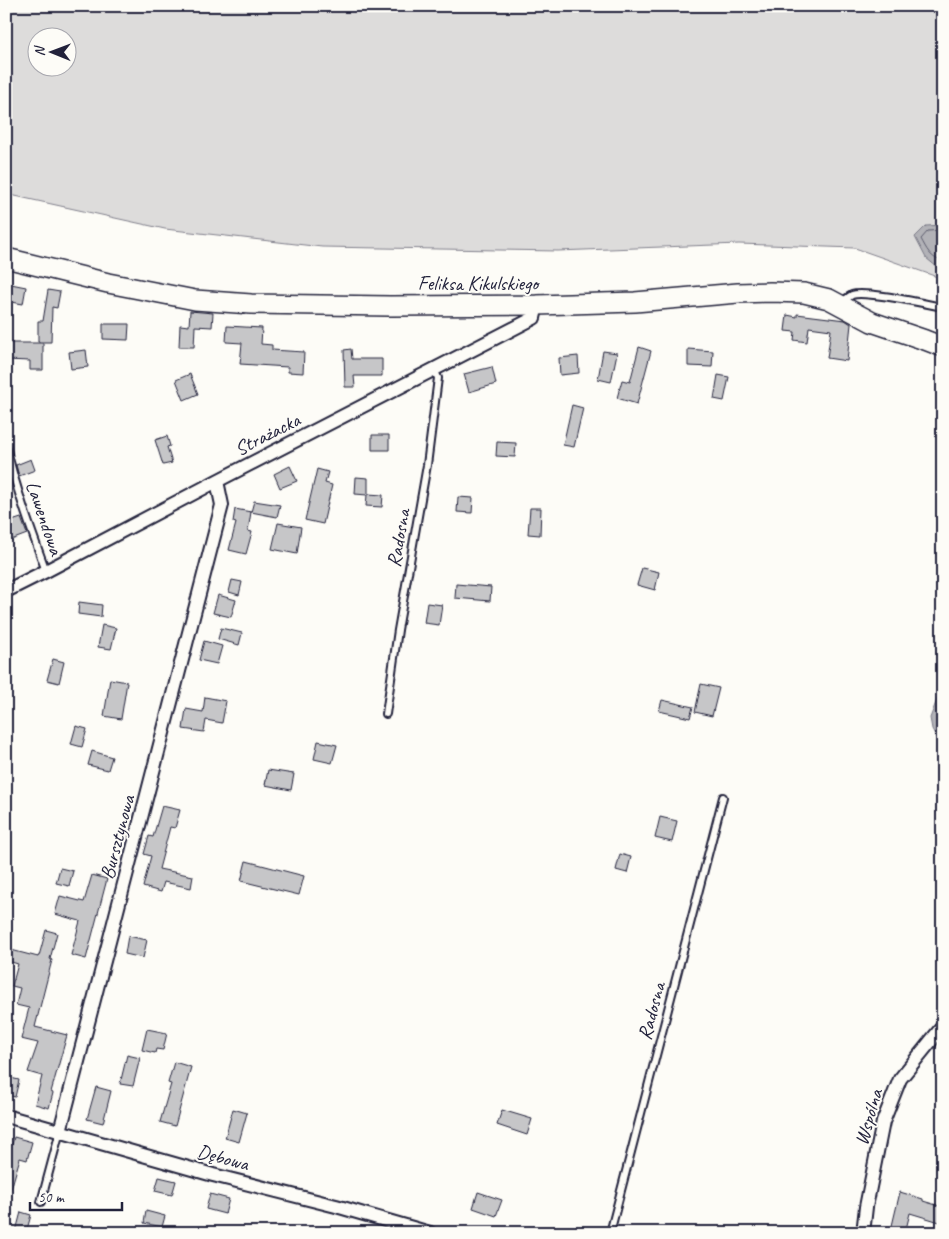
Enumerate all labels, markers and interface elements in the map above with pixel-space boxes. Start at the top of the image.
north arrow [28,28,78,78]
text: N [31,45,48,56]
street label: Feliksa Kikulskiego [418,271,540,296]
street label: Strażacka [230,406,306,462]
street label: Lawendowa [20,478,69,560]
street label: Radosna [381,505,416,569]
street label: Bursztynowa [94,791,141,882]
street label: Radosna [632,978,672,1042]
street label: Wspólna [849,1085,889,1148]
street label: Dębowa [194,1139,253,1177]
scale bar [30,1179,122,1211]
text: 50 m [38,1188,65,1207]

